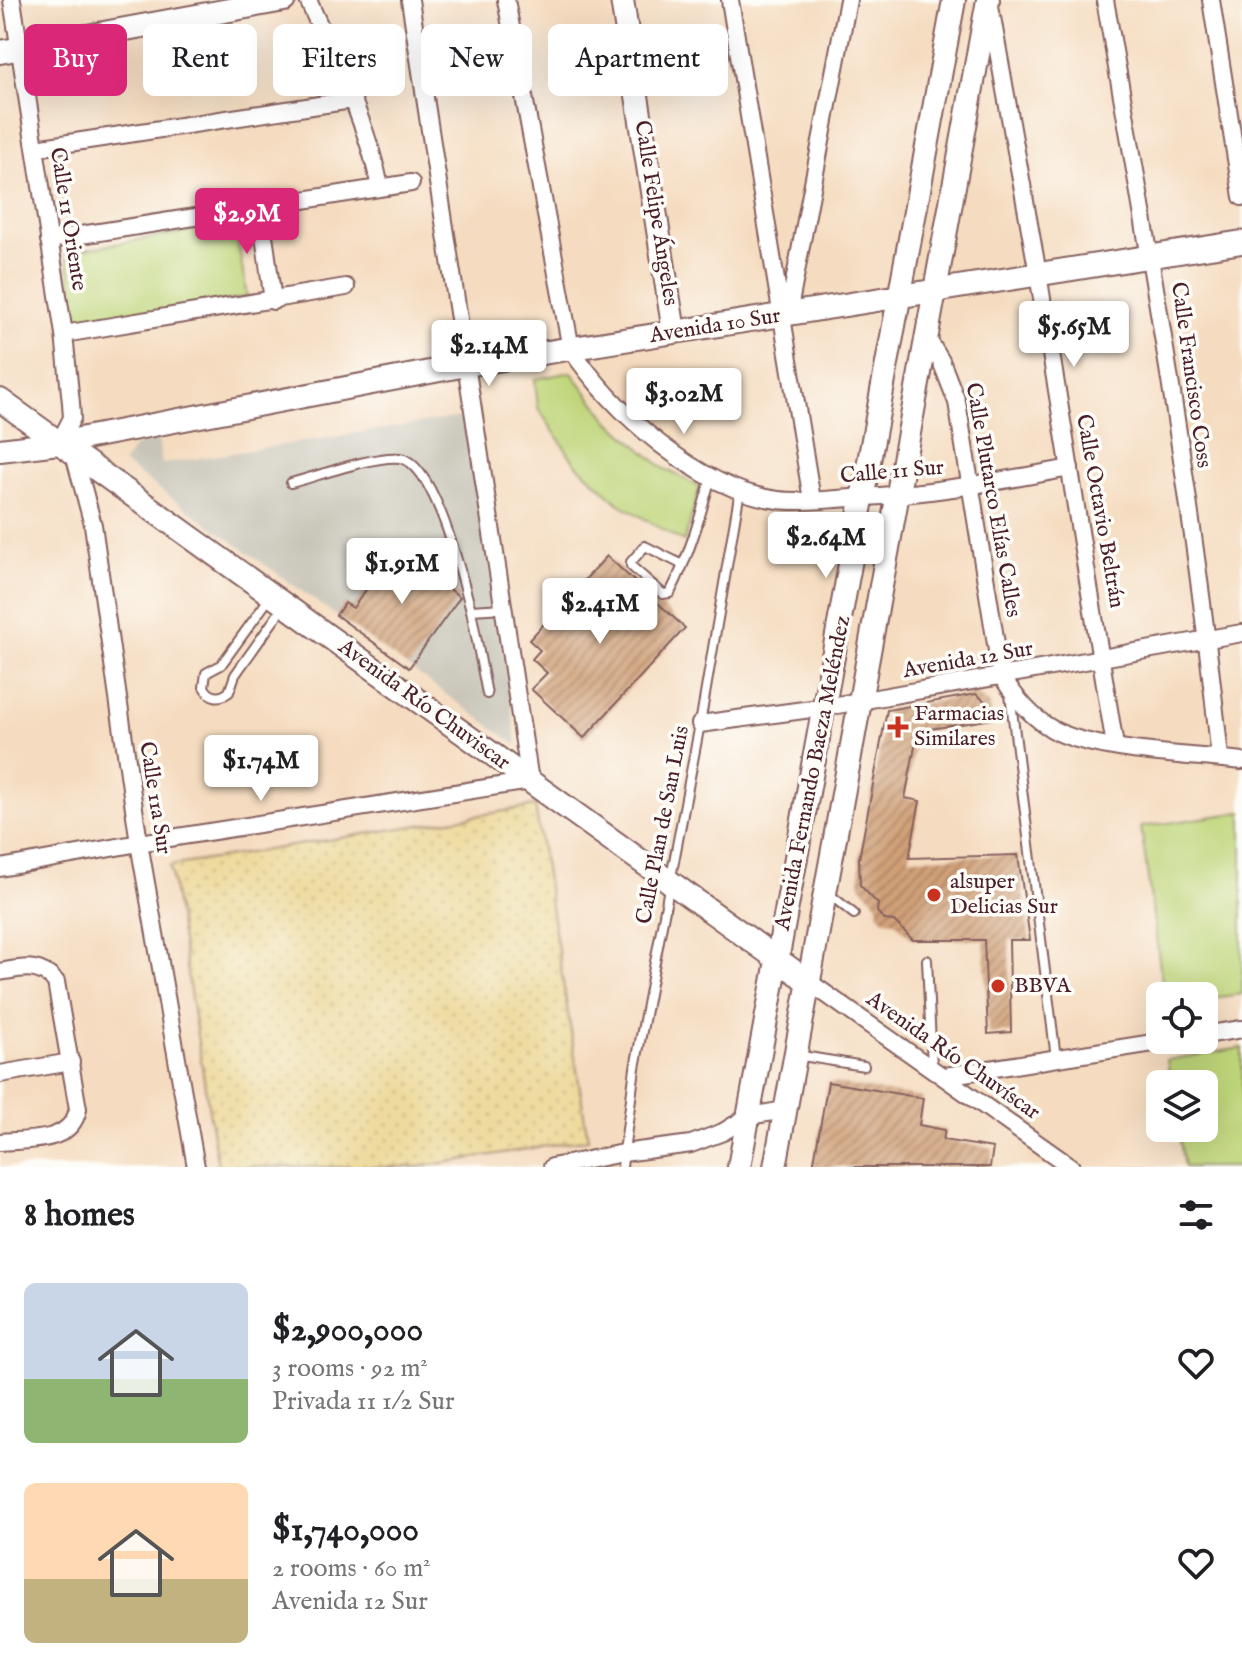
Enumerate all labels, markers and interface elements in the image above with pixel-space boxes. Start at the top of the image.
chip: Buy [24,24,127,96]
chip: Rent [143,24,257,96]
chip: Filters [273,24,405,96]
chip: New [421,24,532,96]
chip: Apartment [548,24,728,96]
street label: Calle Felipe Ángeles [628,118,684,308]
street label: Calle 11 Oriente [43,145,93,293]
pin: $2.9M [191,188,303,256]
text: $2.9M [213,197,281,230]
street label: Calle Francisco Coss [1164,280,1218,470]
pin: $5.65M [1009,301,1139,369]
street label: Avenida 10 Sur [647,302,782,350]
text: $5.65M [1037,310,1111,343]
pin: $2.14M [424,320,554,388]
text: $2.14M [449,329,529,362]
pin: $3.02M [619,368,749,436]
text: $3.02M [644,377,724,410]
street label: Calle Plutarco Elías Calles [959,381,1027,619]
street label: Calle Octavio Beltrán [1069,412,1131,610]
street label: Calle 11 Sur [839,454,945,490]
pin: $2.64M [761,512,891,580]
text: $2.64M [786,521,866,554]
pin: $1.91M [337,538,467,606]
text: $1.91M [364,547,440,580]
pin: $2.41M [535,578,665,646]
text: $2.41M [560,587,640,620]
street label: Avenida Fernando Baeza Meléndez [769,613,857,934]
street label: Avenida Río Chuviscar [332,633,516,777]
street label: Avenida 12 Sur [900,635,1035,685]
place label: Farmacias Similares [914,700,1004,753]
marker: Farmacias Similares [889,718,907,736]
street label: Calle Plan de San Luis [630,723,696,927]
pin: $1.74M [196,735,326,803]
street label: Calle 11a Sur [132,740,178,856]
text: $1.74M [222,744,300,777]
place label: alsuper Delicias Sur [950,868,1058,921]
marker: alsuper Delicias Sur [925,886,943,904]
place label: BBVA [1014,972,1072,1000]
marker: BBVA [989,977,1007,995]
map controls [1146,982,1218,1142]
button: locate [1146,982,1218,1054]
street label: Avenida Río Chuvíscar [860,985,1045,1127]
button: layers [1146,1070,1218,1142]
icon: filters [1174,1193,1218,1237]
text: 8 homes [24,1194,135,1237]
text: $2,900,000 [272,1309,423,1352]
icon: home [88,1315,184,1411]
icon: heart [1174,1341,1218,1385]
text: 3 rooms · 92 m² [272,1352,428,1385]
text: Privada 11 1/2 Sur [272,1385,455,1418]
text: $1,740,000 [272,1509,419,1552]
icon: home [88,1515,184,1611]
icon: heart [1174,1541,1218,1585]
text: 2 rooms · 60 m² [272,1552,431,1585]
text: Avenida 12 Sur [272,1585,428,1618]

